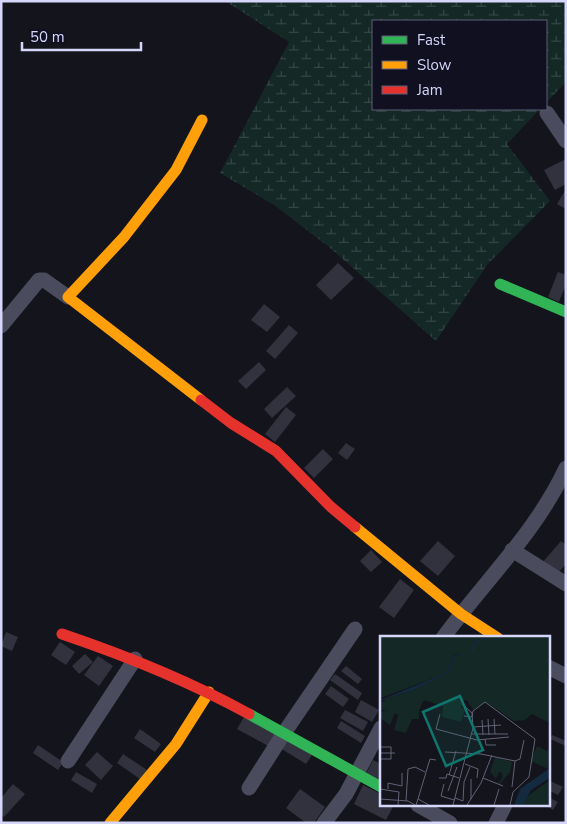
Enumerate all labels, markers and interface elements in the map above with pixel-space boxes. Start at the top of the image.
scale bar [22,20,141,52]
legend [372,20,547,110]
text: 50 m [30,27,65,47]
text: Fast [417,30,446,50]
text: Slow [417,55,452,75]
text: Jam [416,80,443,100]
inset map [380,636,550,806]

